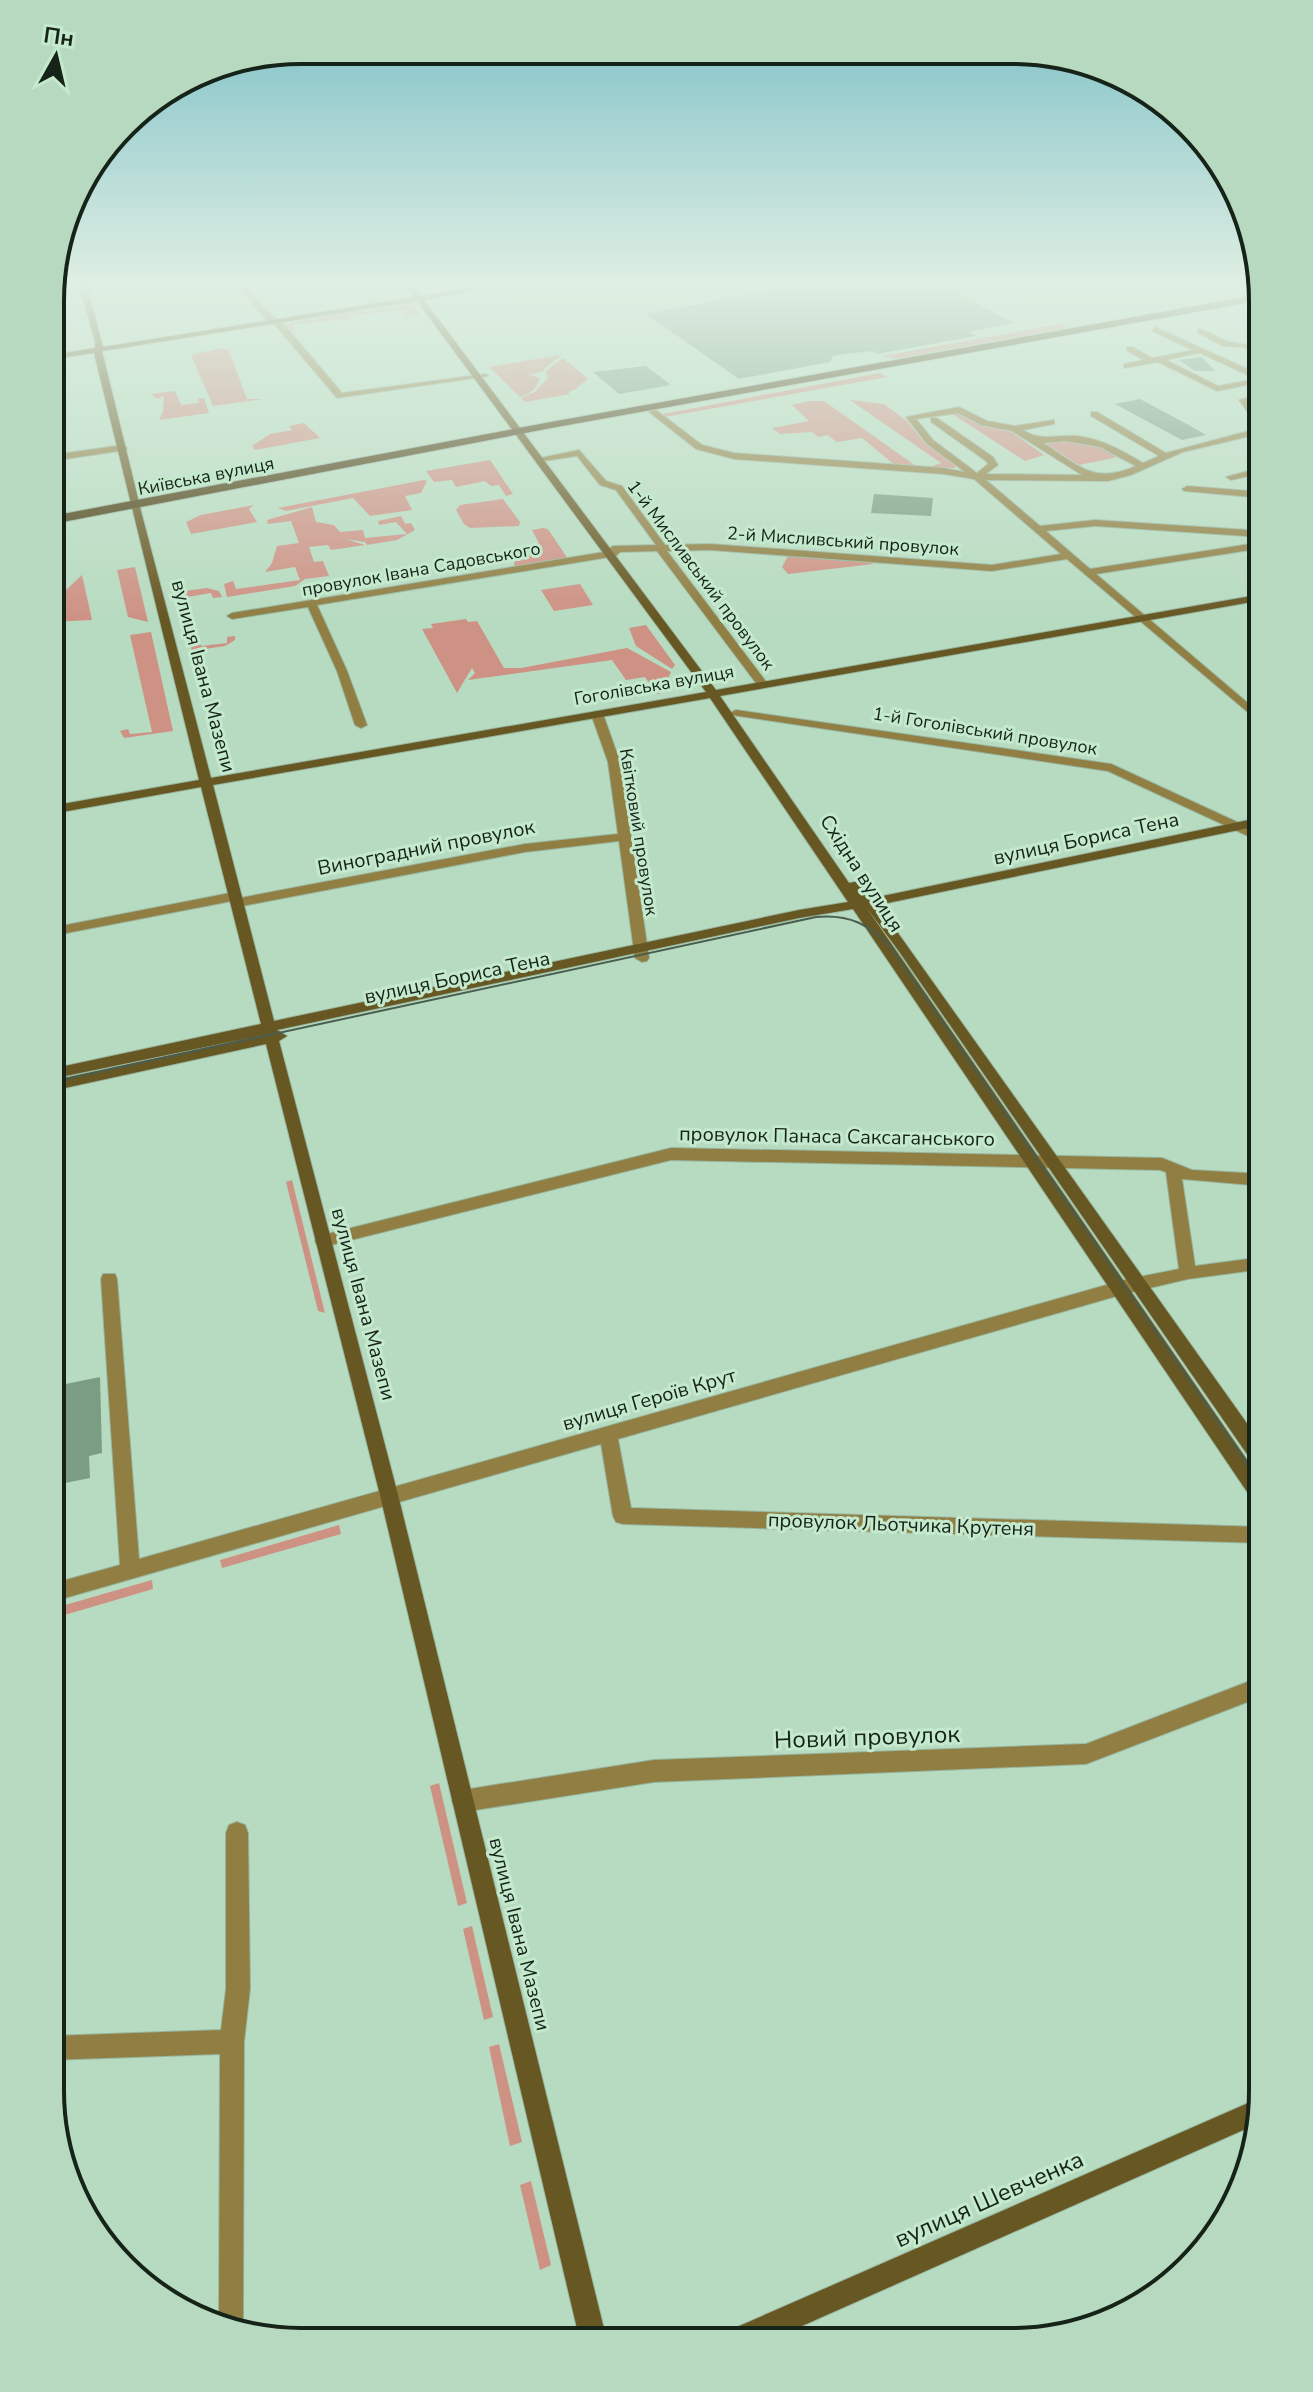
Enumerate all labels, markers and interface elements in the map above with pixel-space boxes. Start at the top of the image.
north arrow [16,16,96,96]
text: Пн [42,20,76,54]
street label: Київська вулиця [136,451,276,501]
street label: 1-й Мисливський провулок [622,475,781,675]
street label: 2-й Мисливський провулок [726,521,960,561]
street label: провулок Івана Садовського [300,536,542,602]
street label: вулиця Івана Мазепи [165,577,242,775]
street label: Гоголівська вулиця [572,659,736,711]
street label: 1-й Гоголівський провулок [871,701,1100,761]
street label: Квітковий провулок [614,747,664,918]
street label: вулиця Бориса Тена [991,806,1181,871]
street label: Східна вулиця [813,809,910,937]
street label: Виноградний провулок [315,813,537,882]
street label: вулиця Бориса Тена [362,945,552,1010]
street label: провулок Панаса Саксаганського [679,1120,995,1153]
street label: вулиця Івана Мазепи [325,1205,402,1403]
street label: вулиця Героїв Крут [559,1362,739,1437]
street label: провулок Льотчика Крутеня [767,1506,1035,1543]
street label: Новий провулок [774,1718,961,1756]
street label: вулиця Івана Мазепи [482,1835,557,2034]
street label: вулиця Шевченка [889,2143,1089,2255]

